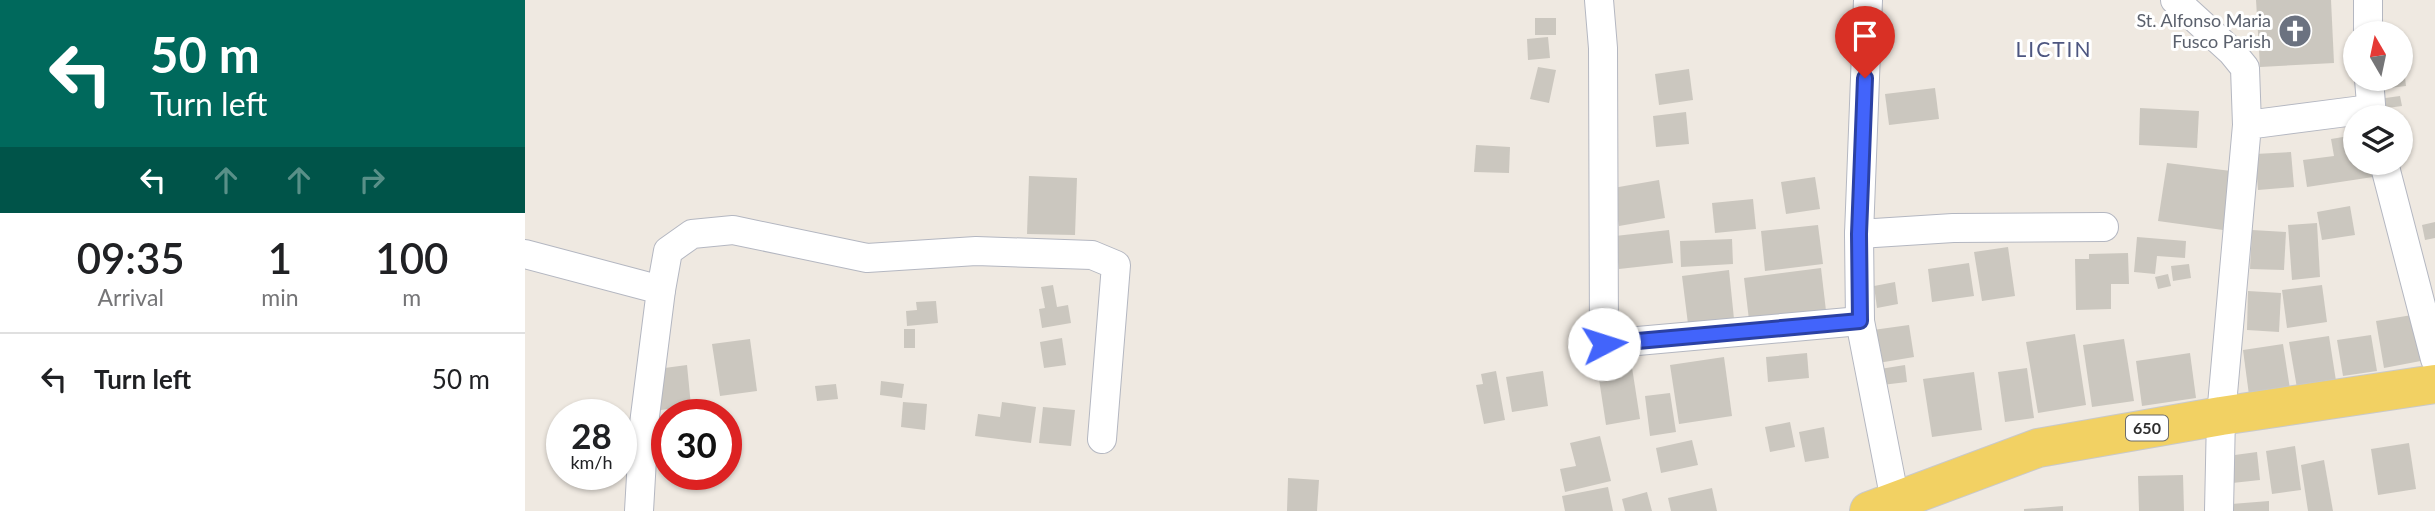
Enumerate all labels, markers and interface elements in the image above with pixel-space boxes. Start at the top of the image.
pin [1835,6,1895,78]
place label: St. Alfonso Maria Fusco Parish [2136,9,2271,52]
church icon: St. Alfonso Maria Fusco Parish [2276,12,2314,50]
icon: arrive [1846,17,1884,55]
north arrow [2343,21,2413,91]
map controls [2343,21,2413,175]
text: 50 m [150,25,260,83]
icon: left [35,28,126,119]
district label: LICTIN [2015,36,2093,61]
text: Turn left [150,84,267,123]
button: layers [2343,105,2413,175]
icon: left [134,161,172,199]
icon: ahead [207,161,245,199]
icon: ahead [280,161,318,199]
icon: right [353,161,391,199]
text: 09:35 [77,233,185,283]
text: 1 [268,233,292,283]
text: 100 [375,233,448,283]
text: Arrival [98,283,164,311]
text: min [261,283,299,311]
text: m [402,283,421,311]
position arrow [1567,307,1641,381]
icon: left [35,360,73,398]
text: Turn left [94,363,191,395]
text: 50 m [432,363,490,395]
speed limit sign: 30 [651,399,742,490]
text: 28 [571,414,612,456]
road number: 650 [2126,416,2168,440]
text: km/h [570,451,613,473]

